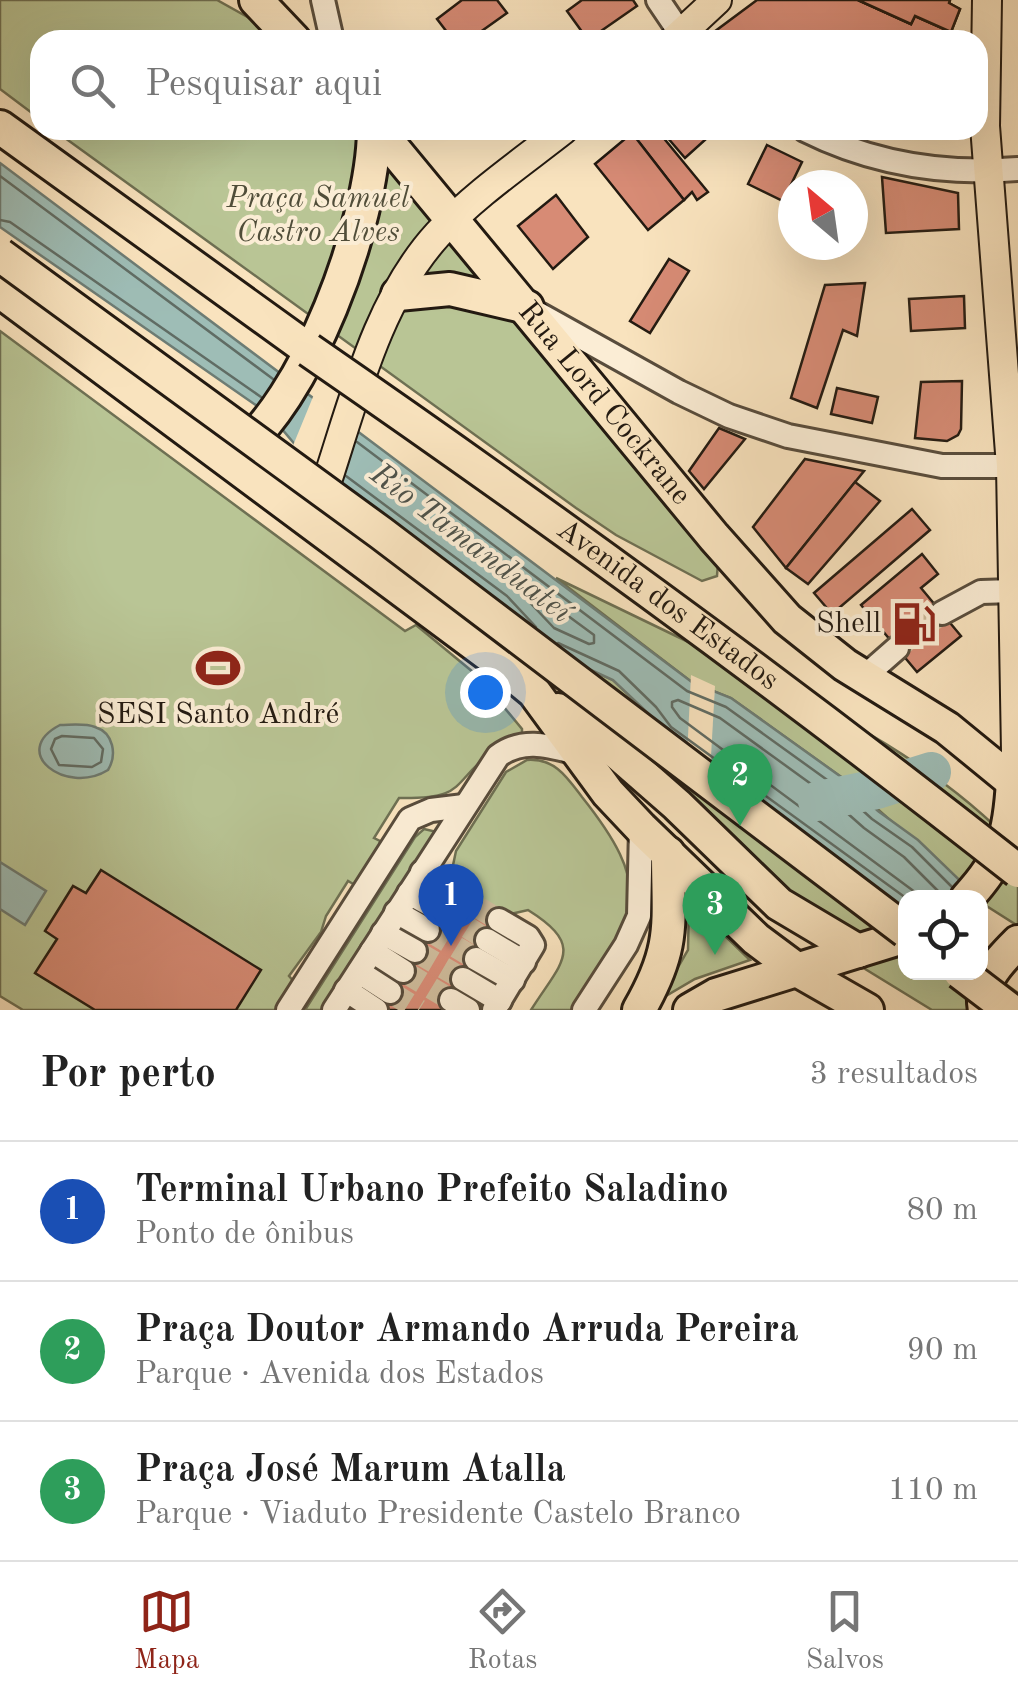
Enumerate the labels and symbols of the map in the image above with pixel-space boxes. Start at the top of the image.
north arrow [778,170,868,260]
park label: Praça Samuel Castro Alves [226,184,410,248]
street label: Rua Lord Cockrane [512,297,696,511]
water label: Rio Tamanduateí [363,458,578,631]
street label: Avenida dos Estados [551,514,784,696]
fuel station icon: Shell [890,600,938,648]
place label: Shell [816,609,881,639]
sports icon: SESI Santo André [194,644,242,692]
your location [460,667,511,718]
place label: SESI Santo André [97,700,339,730]
pin: 2 [708,744,772,826]
pin: 1 [418,864,484,946]
pin: 3 [682,872,748,955]

